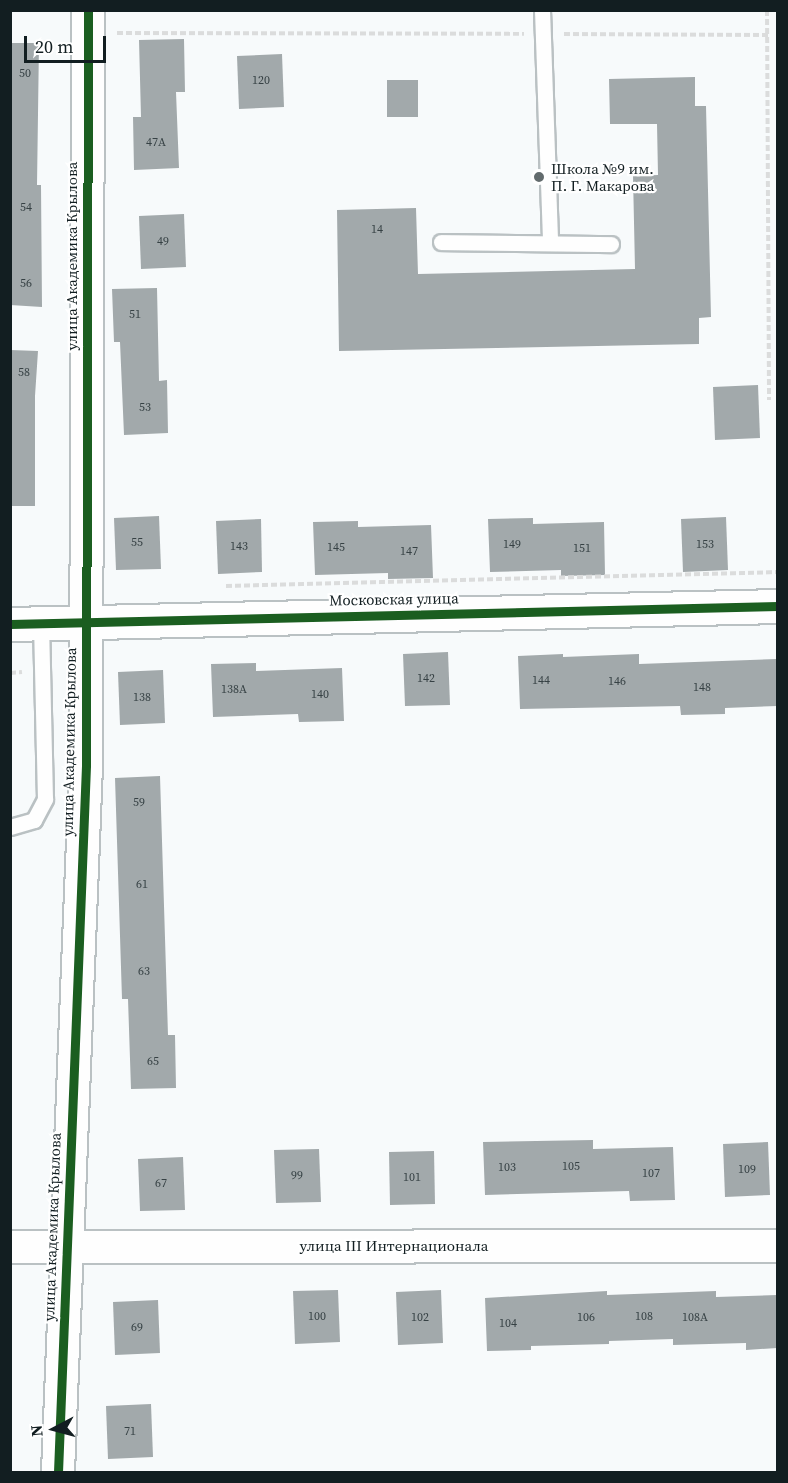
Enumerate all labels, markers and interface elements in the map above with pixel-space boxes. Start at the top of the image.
scale bar [27,24,110,62]
text: 20 m [35,34,73,59]
house number: 50 [19,67,31,81]
house number: 120 [252,74,270,88]
house number: 47А [146,136,166,150]
place label: Школа №9 им. П. Г. Макарова [551,159,654,194]
street label: улица Академика Крылова [63,162,81,350]
marker: Школа №9 им. П. Г. Макарова [532,170,546,184]
house number: 54 [20,201,32,215]
house number: 14 [371,223,383,237]
house number: 49 [157,235,169,249]
house number: 56 [20,277,32,291]
house number: 51 [129,308,141,322]
house number: 58 [18,366,30,380]
house number: 53 [139,401,151,415]
house number: 55 [131,536,143,550]
house number: 149 [503,538,521,552]
house number: 153 [696,538,714,552]
house number: 143 [230,540,248,554]
house number: 145 [327,541,345,555]
house number: 151 [573,542,591,556]
house number: 147 [400,545,418,559]
street label: Московская улица [329,589,459,609]
street label: улица Академика Крылова [58,647,80,837]
house number: 142 [417,672,435,686]
house number: 144 [532,674,550,688]
house number: 146 [608,675,626,689]
house number: 148 [693,681,711,695]
house number: 138А [221,683,247,697]
house number: 140 [311,688,329,702]
house number: 138 [133,691,151,705]
house number: 59 [133,796,145,810]
house number: 61 [136,878,148,892]
house number: 63 [138,965,150,979]
house number: 65 [147,1055,159,1069]
street label: улица Академика Крылова [40,1132,64,1322]
house number: 105 [562,1160,580,1174]
house number: 103 [498,1161,516,1175]
house number: 109 [738,1163,756,1177]
house number: 107 [642,1167,660,1181]
house number: 99 [291,1169,303,1183]
house number: 101 [403,1171,421,1185]
house number: 67 [155,1177,167,1191]
street label: улица III Интернационала [300,1237,488,1255]
house number: 100 [308,1310,326,1324]
house number: 108 [635,1310,653,1324]
house number: 102 [411,1311,429,1325]
house number: 106 [577,1311,595,1325]
house number: 108А [682,1311,708,1325]
house number: 104 [499,1317,517,1331]
house number: 69 [131,1321,143,1335]
north arrow [24,1399,84,1459]
text: N [25,1424,48,1438]
house number: 71 [124,1425,136,1439]

